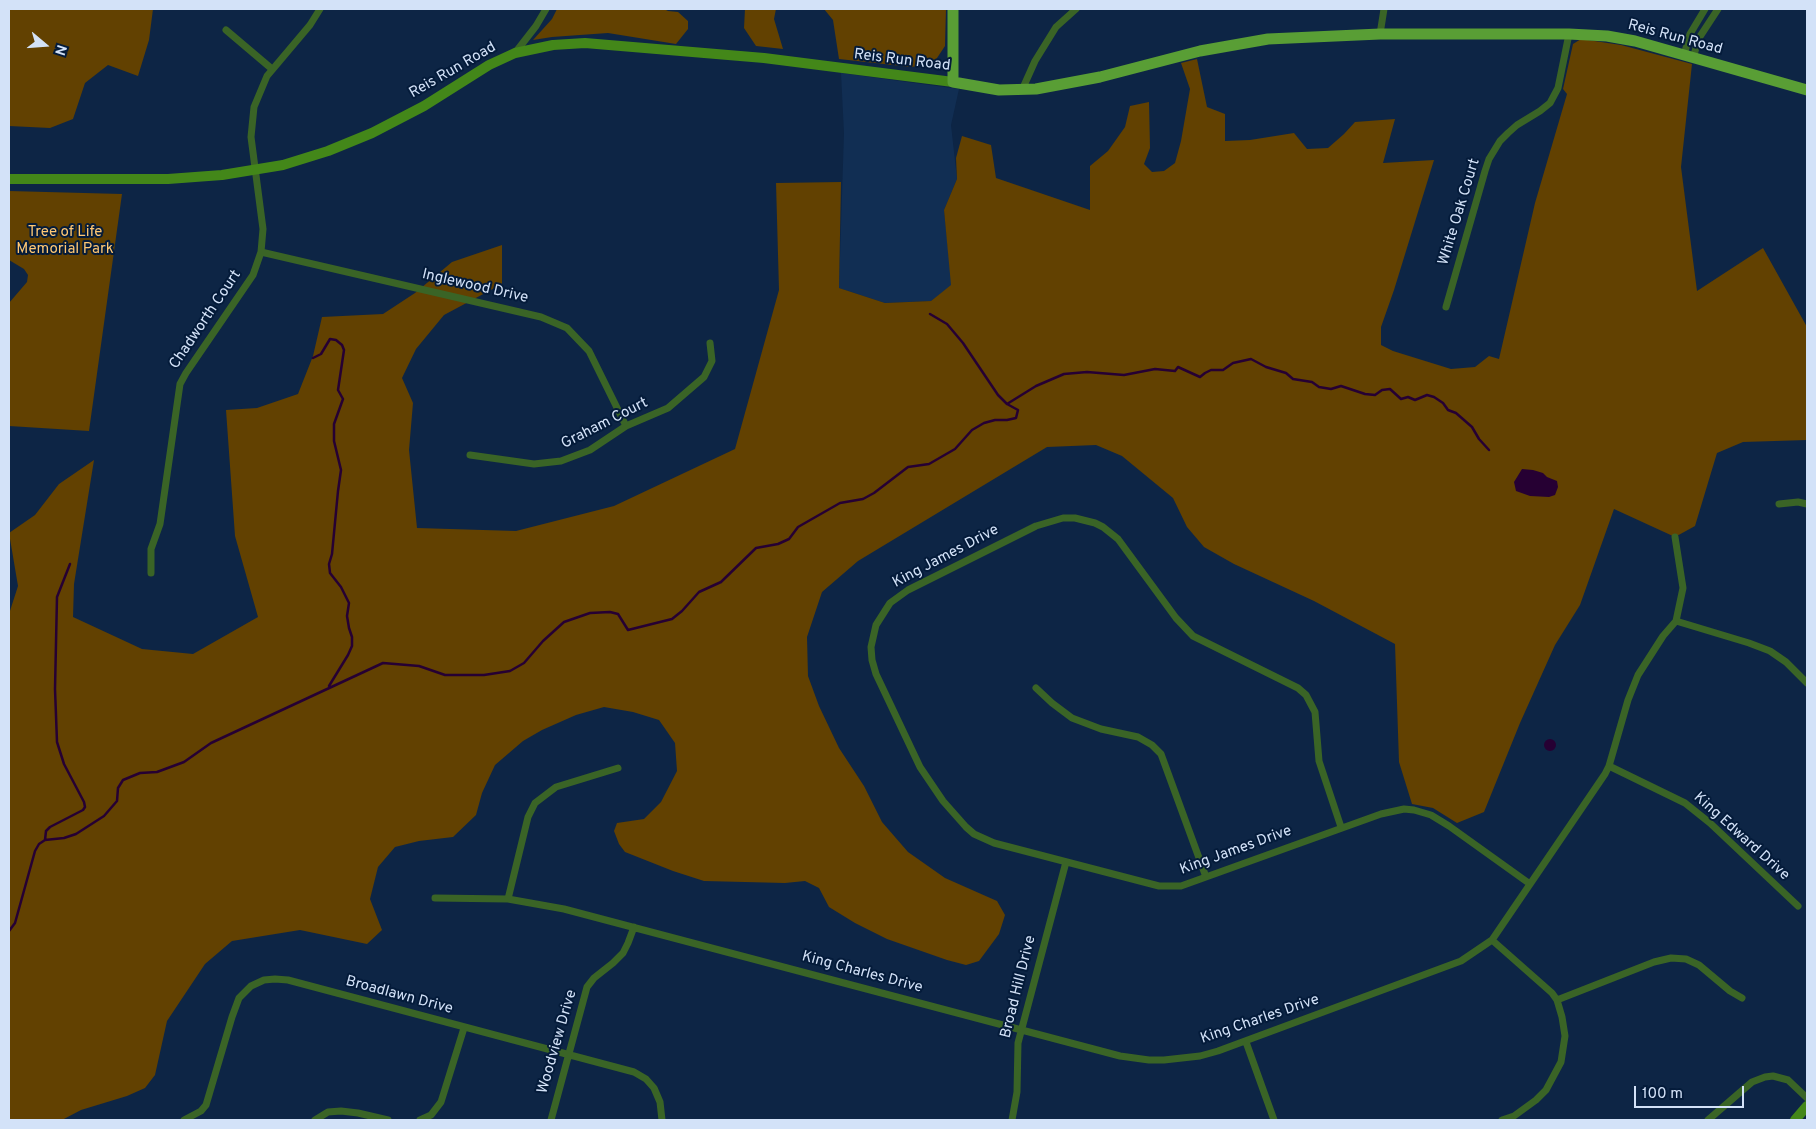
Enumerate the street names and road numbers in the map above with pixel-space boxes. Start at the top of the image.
street label: Reis Run Road [1626,17,1724,59]
street label: Reis Run Road [406,39,500,103]
street label: Reis Run Road [853,46,951,76]
street label: White Oak Court [1435,157,1485,267]
street label: Inglewood Drive [420,266,530,308]
street label: Chadworth Court [166,267,246,373]
street label: Graham Court [559,394,651,454]
street label: King James Drive [890,521,1002,593]
street label: King Edward Drive [1689,789,1793,885]
street label: King James Drive [1178,822,1294,880]
street label: Broad Hill Drive [998,934,1040,1040]
street label: King Charles Drive [800,948,924,998]
street label: Broadlawn Drive [343,973,455,1019]
street label: Woodview Drive [535,988,581,1096]
street label: King Charles Drive [1198,991,1322,1049]

